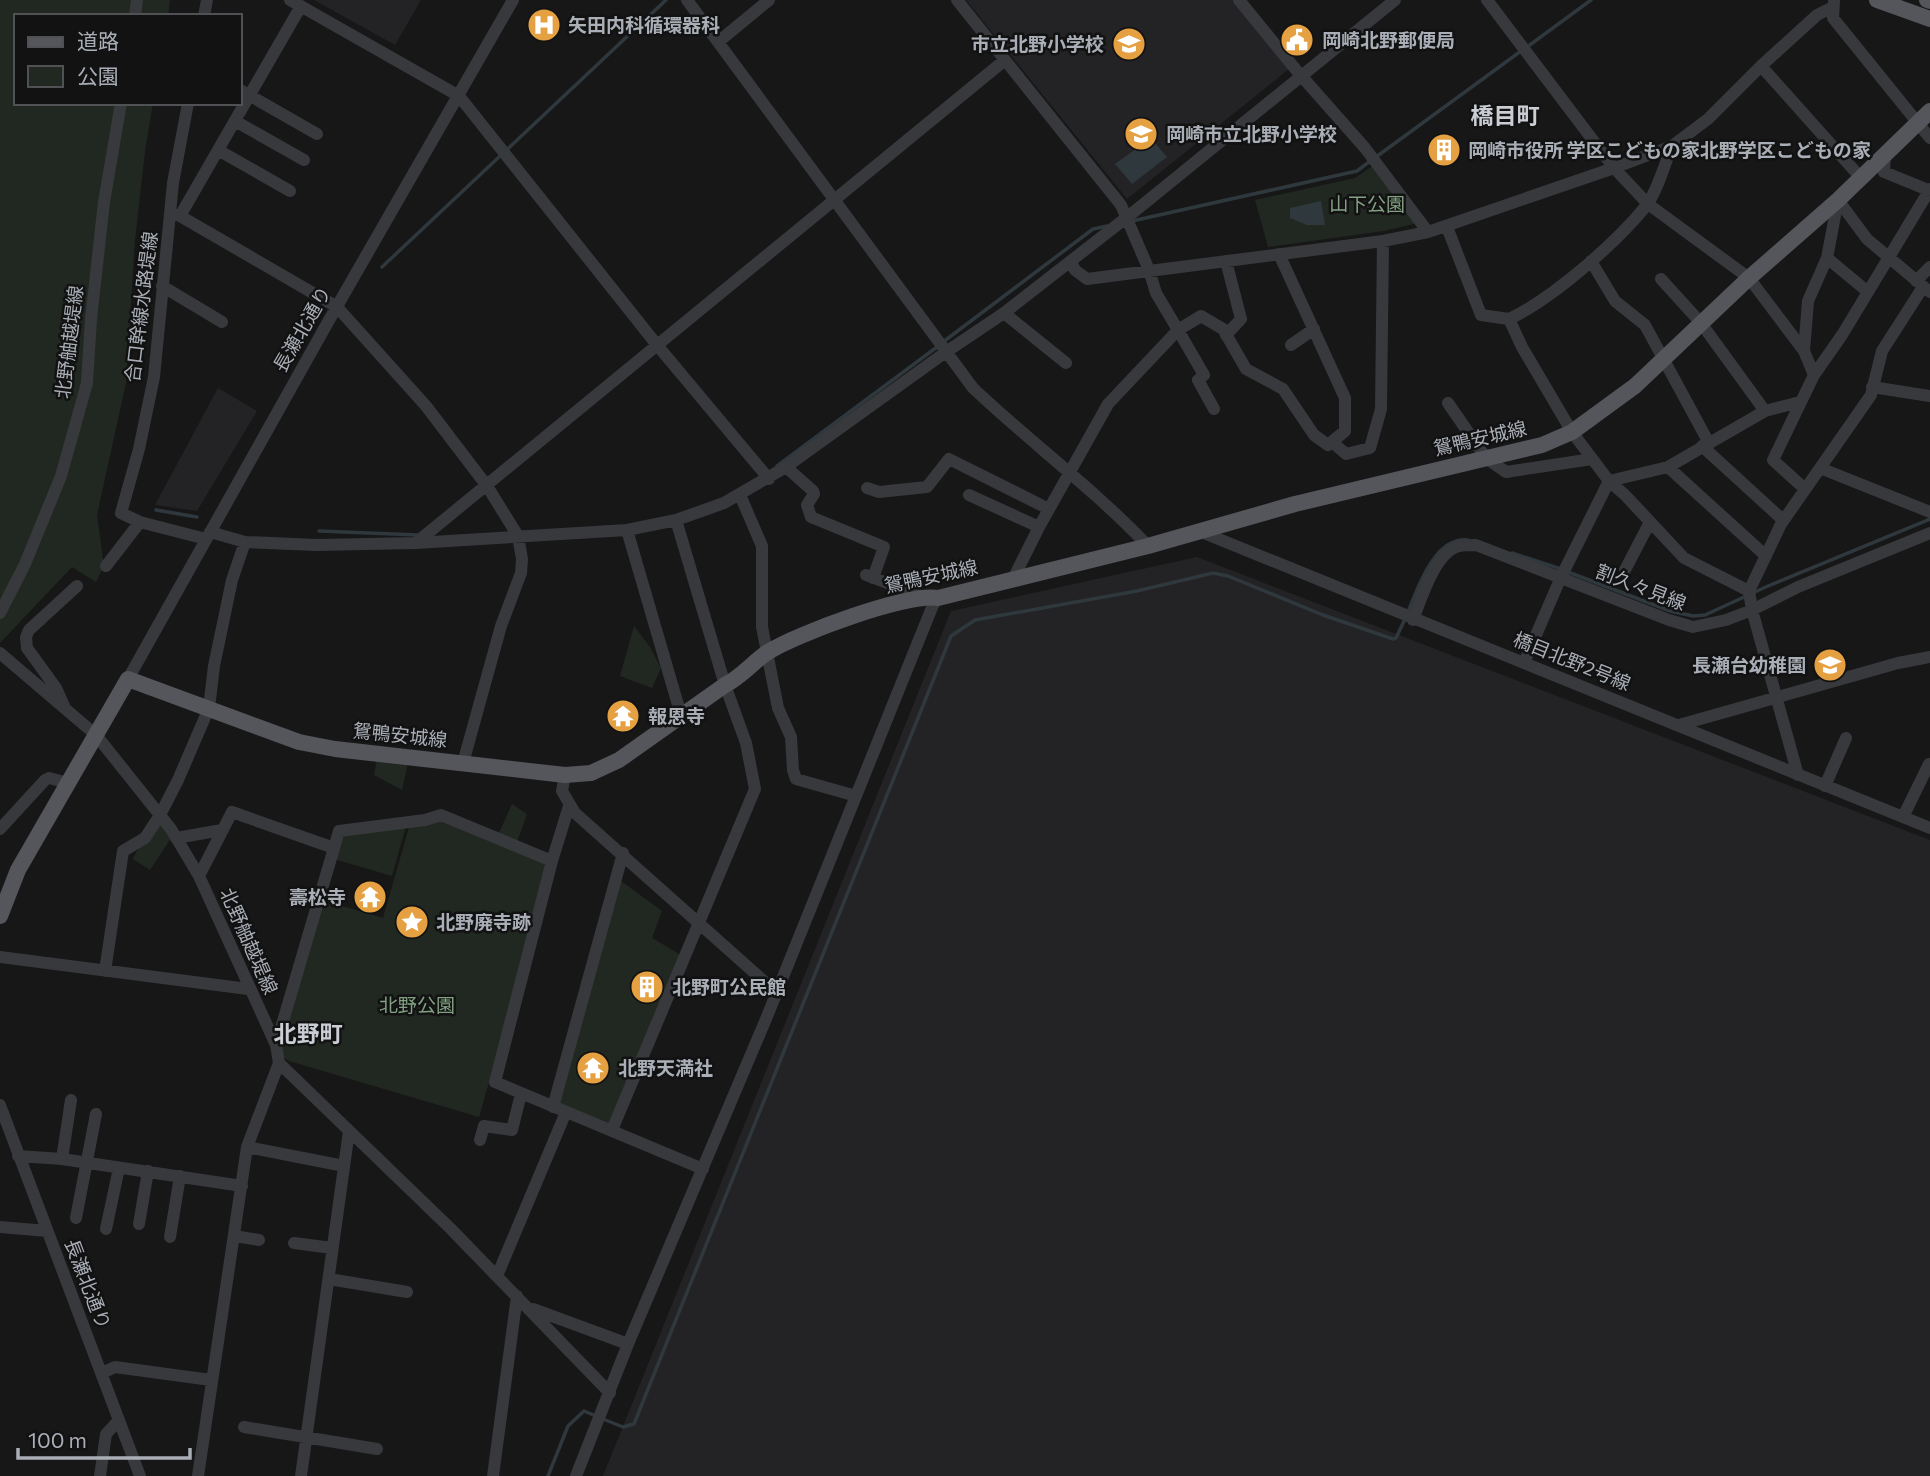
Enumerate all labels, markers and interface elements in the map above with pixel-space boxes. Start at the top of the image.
hospital icon: 矢田内科循環器科 [525,6,563,44]
place label: 矢田内科循環器科 [568,13,720,36]
legend [14,14,242,105]
public building icon: 岡崎北野郵便局 [1278,21,1316,59]
school or university icon: 市立北野小学校 [1110,25,1148,63]
text: 道路 [77,28,119,53]
place label: 岡崎北野郵便局 [1322,28,1455,51]
place label: 市立北野小学校 [971,32,1104,55]
text: 公園 [77,63,119,88]
district label: 橋目町 [1471,101,1540,129]
school or university icon: 岡崎市立北野小学校 [1122,115,1160,153]
place label: 岡崎市立北野小学校 [1166,122,1337,145]
building icon: 岡崎市役所 学区こどもの家北野学区こどもの家 [1425,131,1463,169]
place label: 岡崎市役所 学区こどもの家北野学区こどもの家 [1468,138,1871,161]
park label: 山下公園 [1329,192,1405,215]
street label: 合口幹線水路堤線 [120,230,161,384]
street label: 長瀬北通り [268,282,335,376]
street label: 北野舳越堤線 [50,284,87,400]
street label: 鴛鴨安城線 [1431,416,1529,459]
street label: 鴛鴨安城線 [882,554,980,597]
street label: 割久々見線 [1593,559,1690,614]
street label: 橋目北野2号線 [1510,627,1634,695]
school or university icon: 長瀬台幼稚園 [1811,646,1849,684]
place label: 長瀬台幼稚園 [1692,653,1806,676]
temple icon: 報恩寺 [604,697,642,735]
place label: 報恩寺 [648,704,705,727]
street label: 鴛鴨安城線 [352,718,449,751]
temple icon: 壽松寺 [351,878,389,916]
street label: 北野舳越堤線 [216,884,283,998]
place label: 壽松寺 [289,885,346,908]
place icon: 北野廃寺跡 [393,903,431,941]
place label: 北野廃寺跡 [436,910,531,933]
building icon: 北野町公民館 [628,968,666,1006]
place label: 北野町公民館 [672,975,786,998]
park label: 北野公園 [379,993,455,1016]
district label: 北野町 [274,1019,343,1047]
temple icon: 北野天満社 [574,1049,612,1087]
place label: 北野天満社 [618,1056,713,1079]
street label: 長瀬北通り [61,1235,116,1332]
scale bar [18,1416,189,1460]
text: 100 m [28,1427,87,1452]

